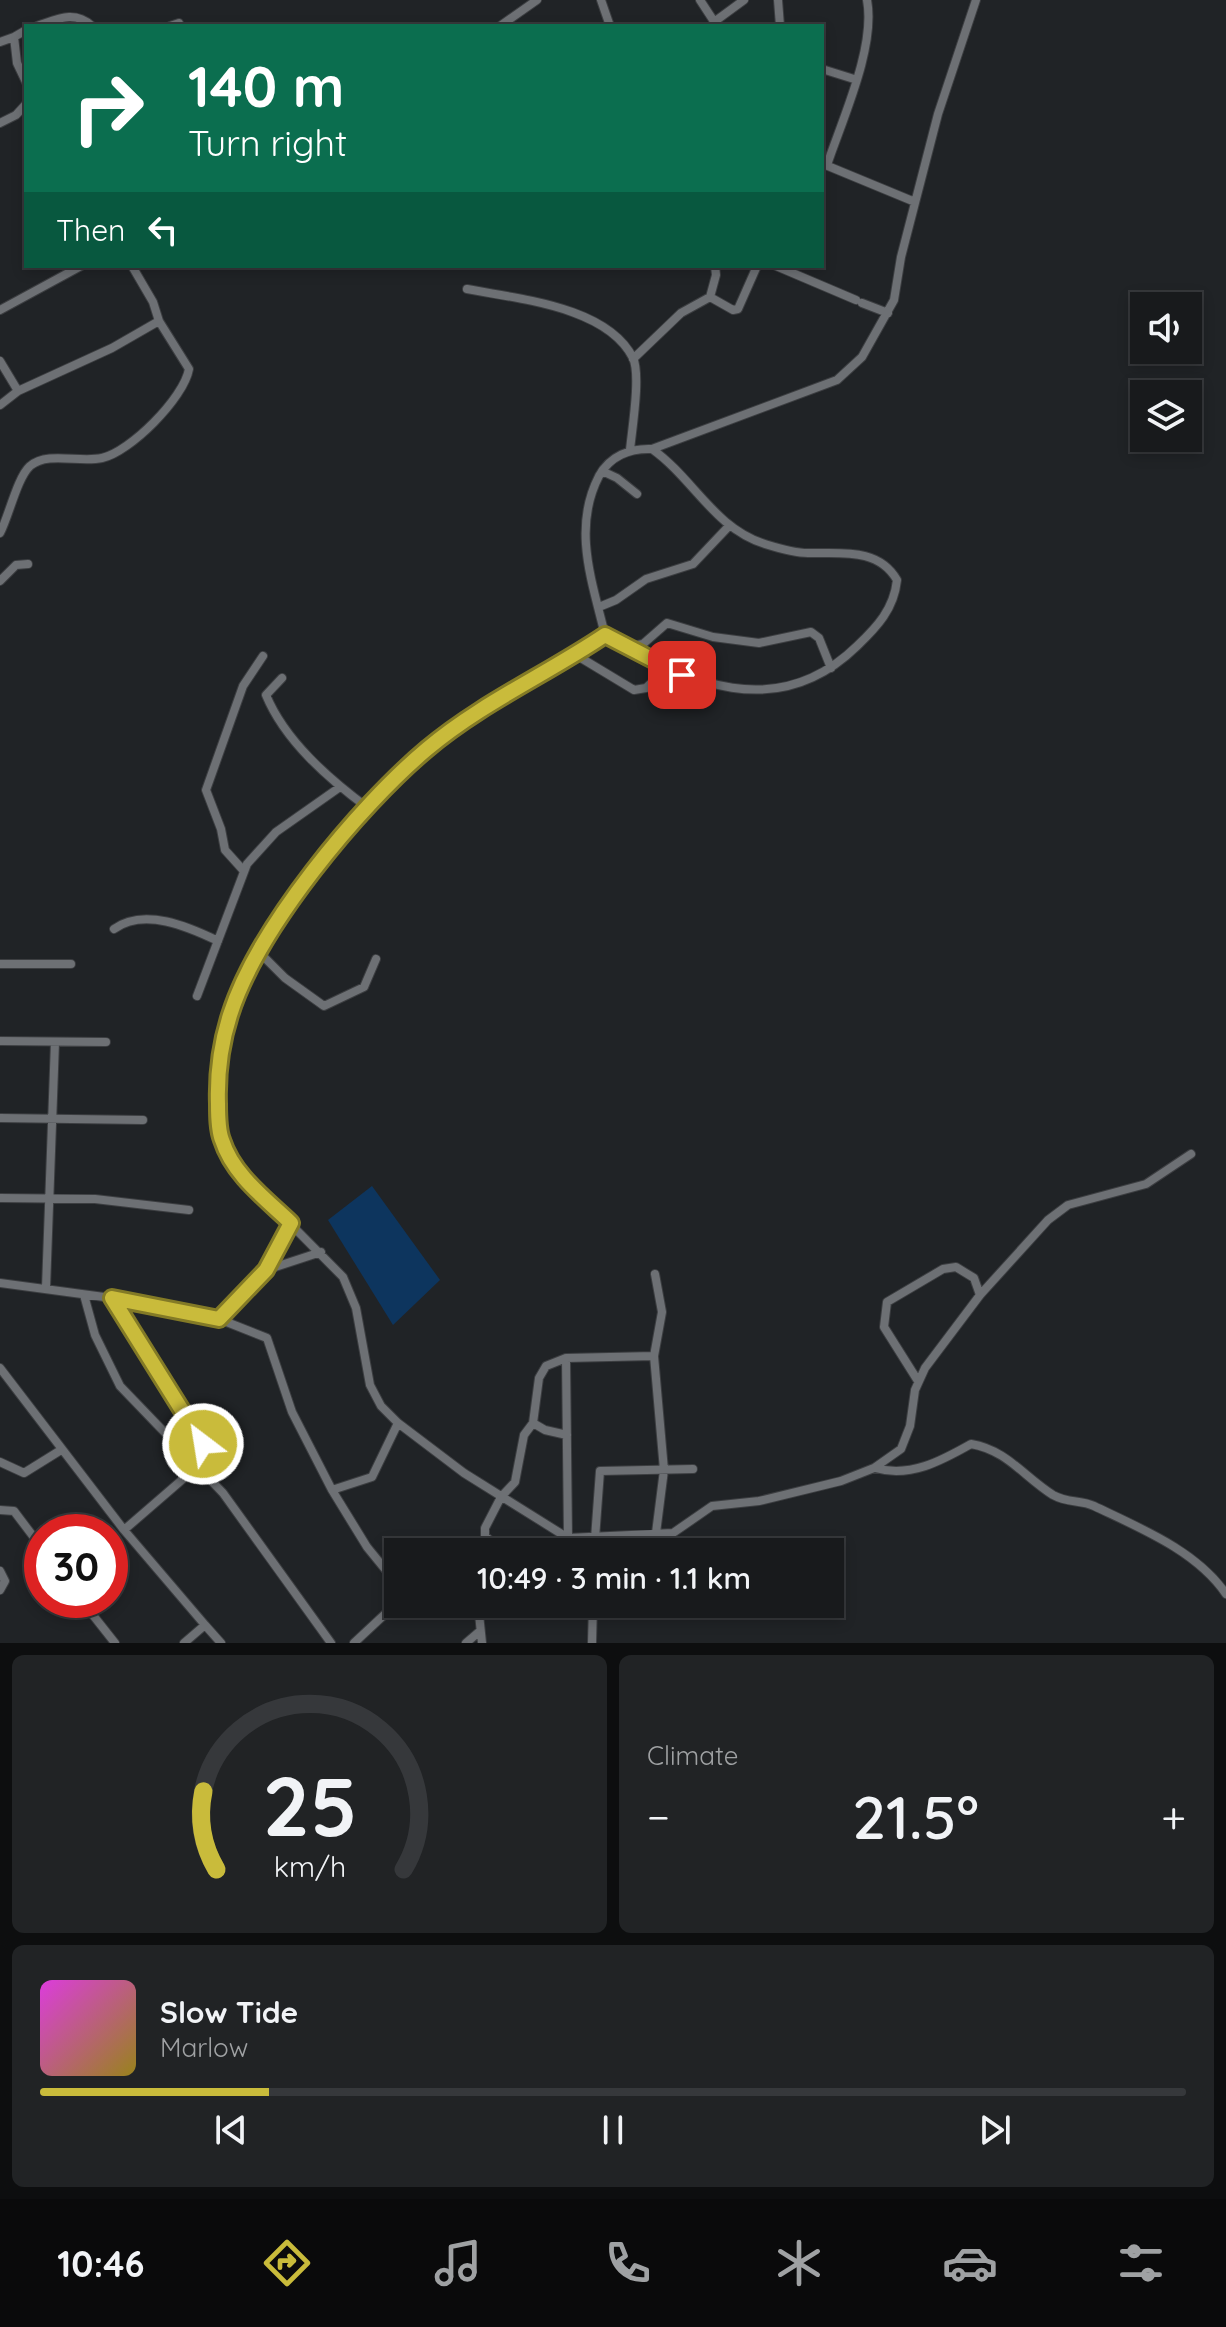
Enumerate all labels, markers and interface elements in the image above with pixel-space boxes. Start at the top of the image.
text: 140 m [188,51,344,121]
icon: right [56,56,160,160]
text: Turn right [188,120,347,165]
icon: left [141,208,185,252]
text: Then [56,211,125,249]
map controls [1130,292,1202,452]
button: sound [1130,292,1202,364]
button: layers [1130,380,1202,452]
pin [648,641,716,709]
icon: arrive [660,653,704,697]
position arrow [161,1402,245,1486]
speed limit sign: 30 [24,1514,128,1618]
text: 10:49 · 3 min · 1.1 km [477,1559,751,1597]
text: Climate [647,1739,738,1772]
text: 25 [262,1753,357,1857]
text: 21.5° [852,1779,979,1854]
text: − [647,1789,670,1844]
text: + [1161,1789,1186,1844]
text: km/h [273,1848,346,1884]
text: Slow Tide [160,1993,298,2031]
text: Marlow [160,2031,248,2064]
icon: previous [209,2108,253,2152]
icon: pause [591,2108,635,2152]
icon: next [973,2108,1017,2152]
icon: directions [259,2235,315,2291]
icon: music [430,2235,486,2291]
icon: phone [600,2235,656,2291]
icon: climate [771,2235,827,2291]
icon: car [942,2235,998,2291]
icon: filters [1113,2235,1169,2291]
text: 10:46 [57,2241,144,2286]

